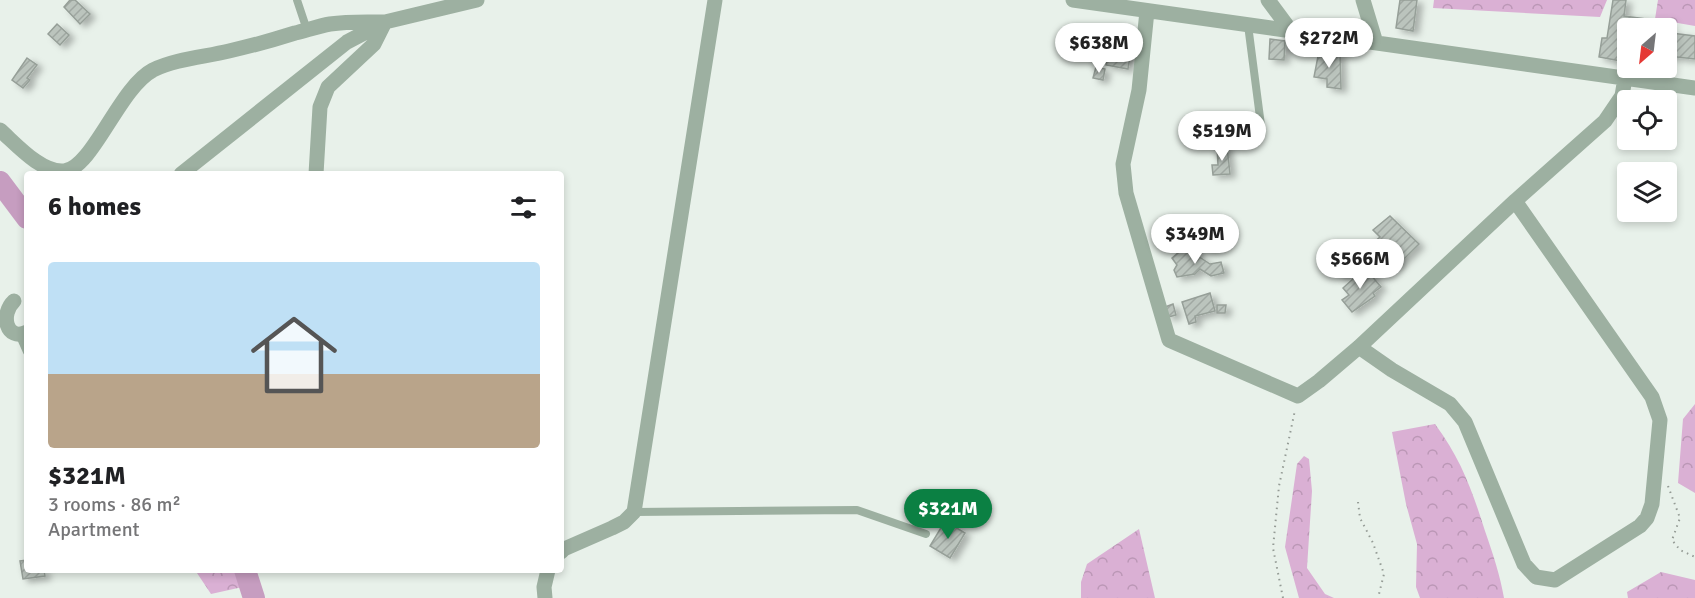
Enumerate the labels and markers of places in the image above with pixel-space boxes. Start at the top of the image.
pin: $272M [1287,18,1371,69]
pin: $638M [1057,23,1141,74]
pin: $519M [1180,111,1264,162]
pin: $349M [1153,214,1237,265]
pin: $566M [1318,239,1402,290]
pin: $321M [906,489,990,540]

